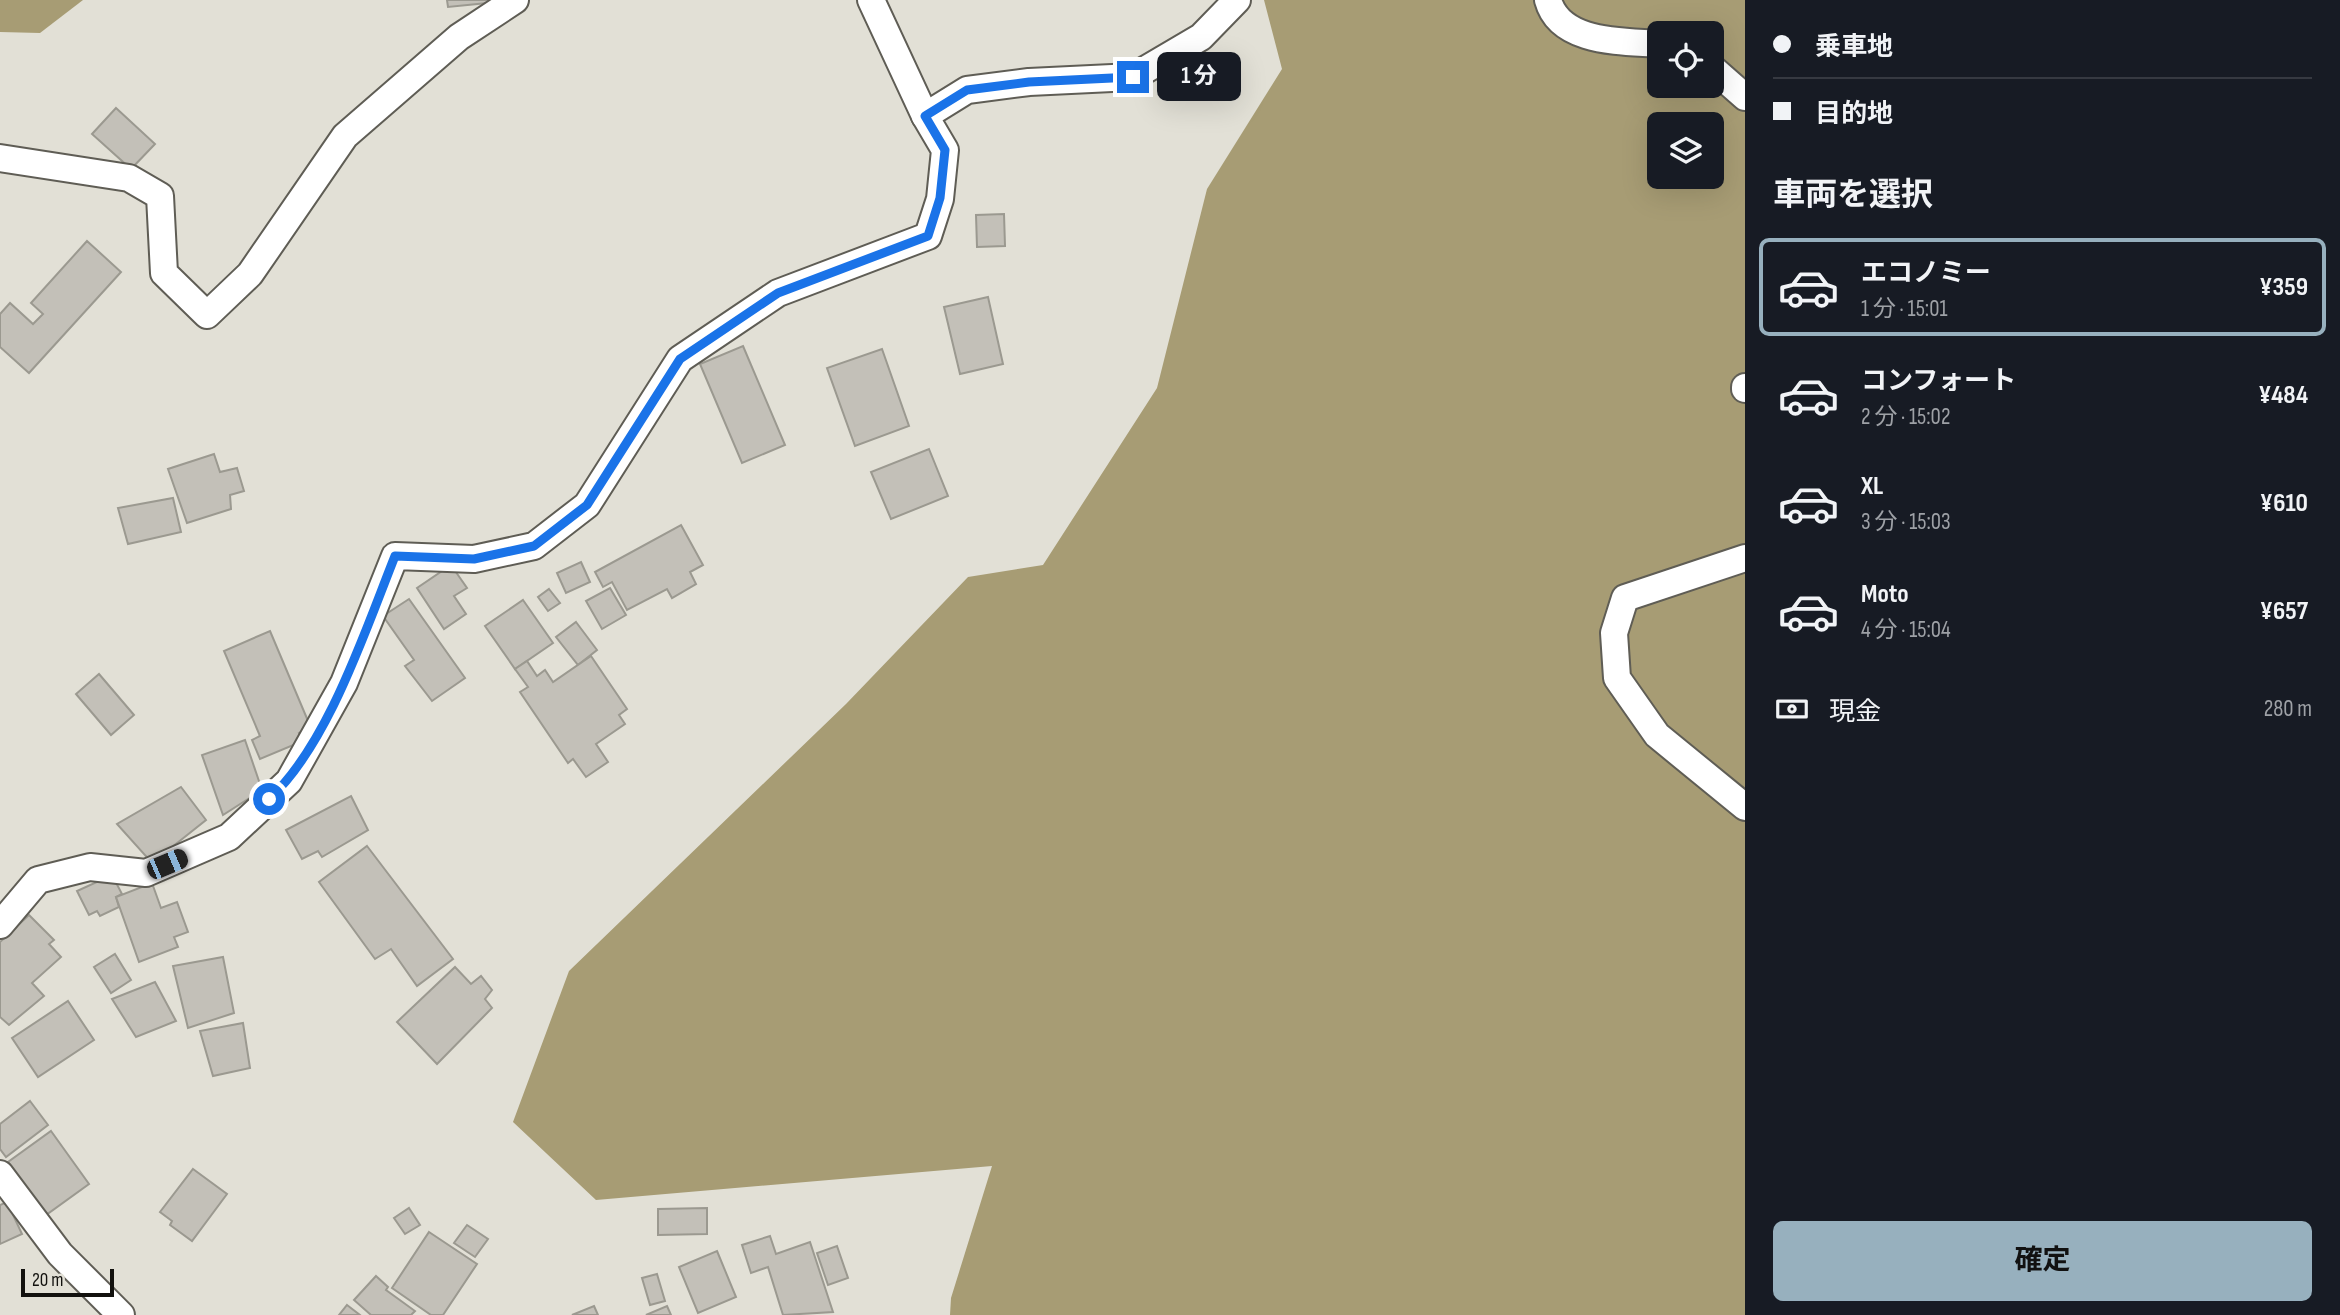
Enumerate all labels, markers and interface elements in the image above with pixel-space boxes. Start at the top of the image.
map controls [1647,21,1724,189]
button: locate [1647,21,1724,98]
text: 乗車地 [1815,32,1893,63]
callout: 1 分 [1158,52,1242,102]
route end [1117,61,1149,93]
text: 1 分 [1181,62,1217,90]
text: 目的地 [1815,99,1893,130]
button: layers [1647,112,1724,189]
text: 車両を選択 [1773,176,1933,215]
icon: car [1777,256,1840,319]
text: エコノミー [1861,258,1991,289]
text: ¥359 [2259,272,2308,303]
text: 1 分 · 15:01 [1861,295,1948,323]
icon: car [1777,364,1840,427]
text: コンフォート [1861,366,2016,397]
text: ¥484 [2258,380,2308,411]
text: 2 分 · 15:02 [1861,403,1950,431]
text: XL [1861,471,1883,502]
icon: car [1777,472,1840,535]
text: ¥610 [2260,488,2308,519]
text: 3 分 · 15:03 [1861,508,1951,536]
text: Moto [1861,579,1909,610]
icon: car [1777,580,1840,643]
text: ¥657 [2260,596,2308,627]
text: 4 分 · 15:04 [1861,616,1951,644]
icon: cash [1773,690,1811,728]
text: 280 m [2264,695,2312,723]
text: 現金 [1829,697,1881,728]
route start [253,783,285,815]
car [144,846,191,882]
button: 確定 [1773,1221,2312,1301]
scale bar [21,1266,114,1298]
text: 20 m [32,1269,64,1292]

